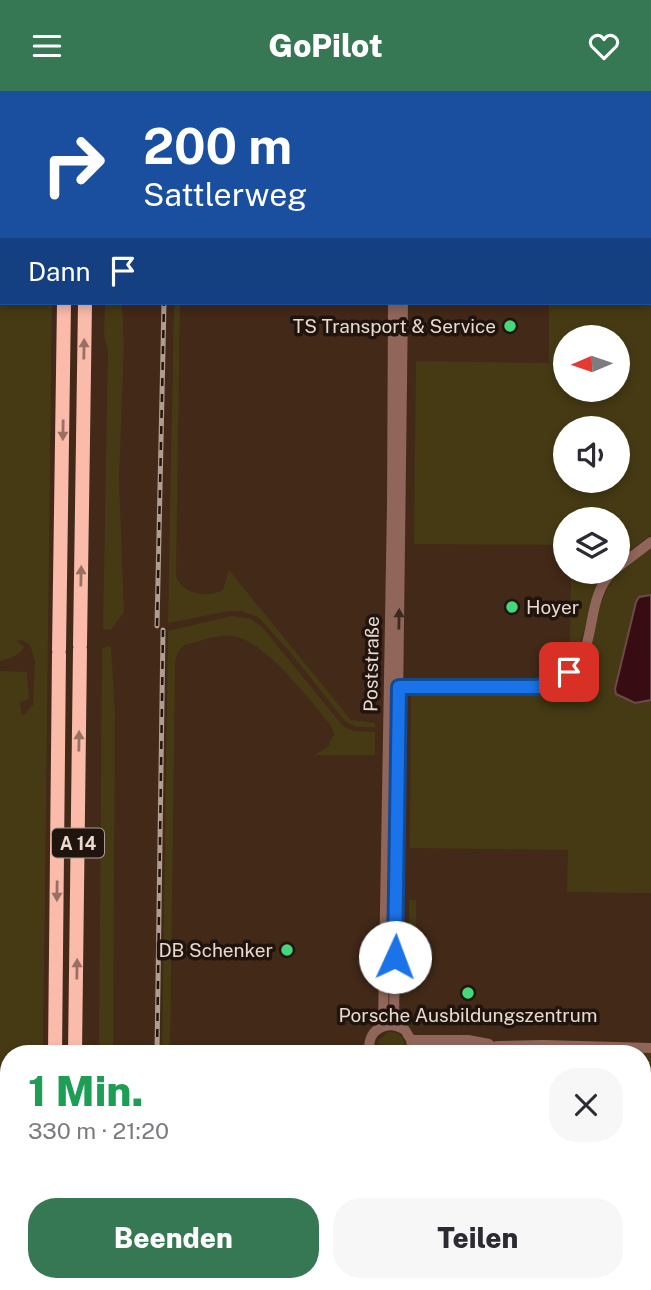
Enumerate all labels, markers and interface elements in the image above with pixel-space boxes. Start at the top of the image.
icon: menu [28,27,66,65]
text: GoPilot [268,27,383,64]
icon: heart [585,27,623,65]
text: 200 m [143,117,292,175]
icon: right [28,119,119,210]
text: Sattlerweg [143,176,307,213]
icon: arrive [104,252,142,290]
text: Dann [28,256,90,287]
place label: TS Transport & Service [293,315,496,337]
marker: TS Transport & Service [502,318,518,334]
north arrow [553,325,630,403]
map controls [553,325,630,584]
one-way arrow [78,338,90,360]
button: sound [553,416,630,493]
one-way arrow [57,420,68,442]
button: layers [553,507,630,584]
one-way arrow [76,565,87,587]
place label: Hoyer [526,596,579,618]
marker: Hoyer [504,599,520,615]
one-way arrow [394,608,405,630]
street label: Poststraße [359,616,383,712]
pin [539,642,599,702]
icon: arrive [550,653,588,691]
one-way arrow [73,730,85,752]
road number: A 14 [52,829,104,857]
one-way arrow [51,880,63,902]
position arrow [358,920,432,994]
place label: DB Schenker [158,939,273,961]
marker: DB Schenker [279,942,295,958]
one-way arrow [71,957,82,979]
marker: Porsche Ausbildungszentrum [460,985,476,1001]
place label: Porsche Ausbildungszentrum [339,1004,597,1026]
text: 1 Min. [28,1066,144,1115]
button: close [549,1068,623,1142]
text: 330 m · 21:20 [28,1117,169,1144]
button: Beenden [28,1198,319,1278]
button: Teilen [333,1198,623,1278]

